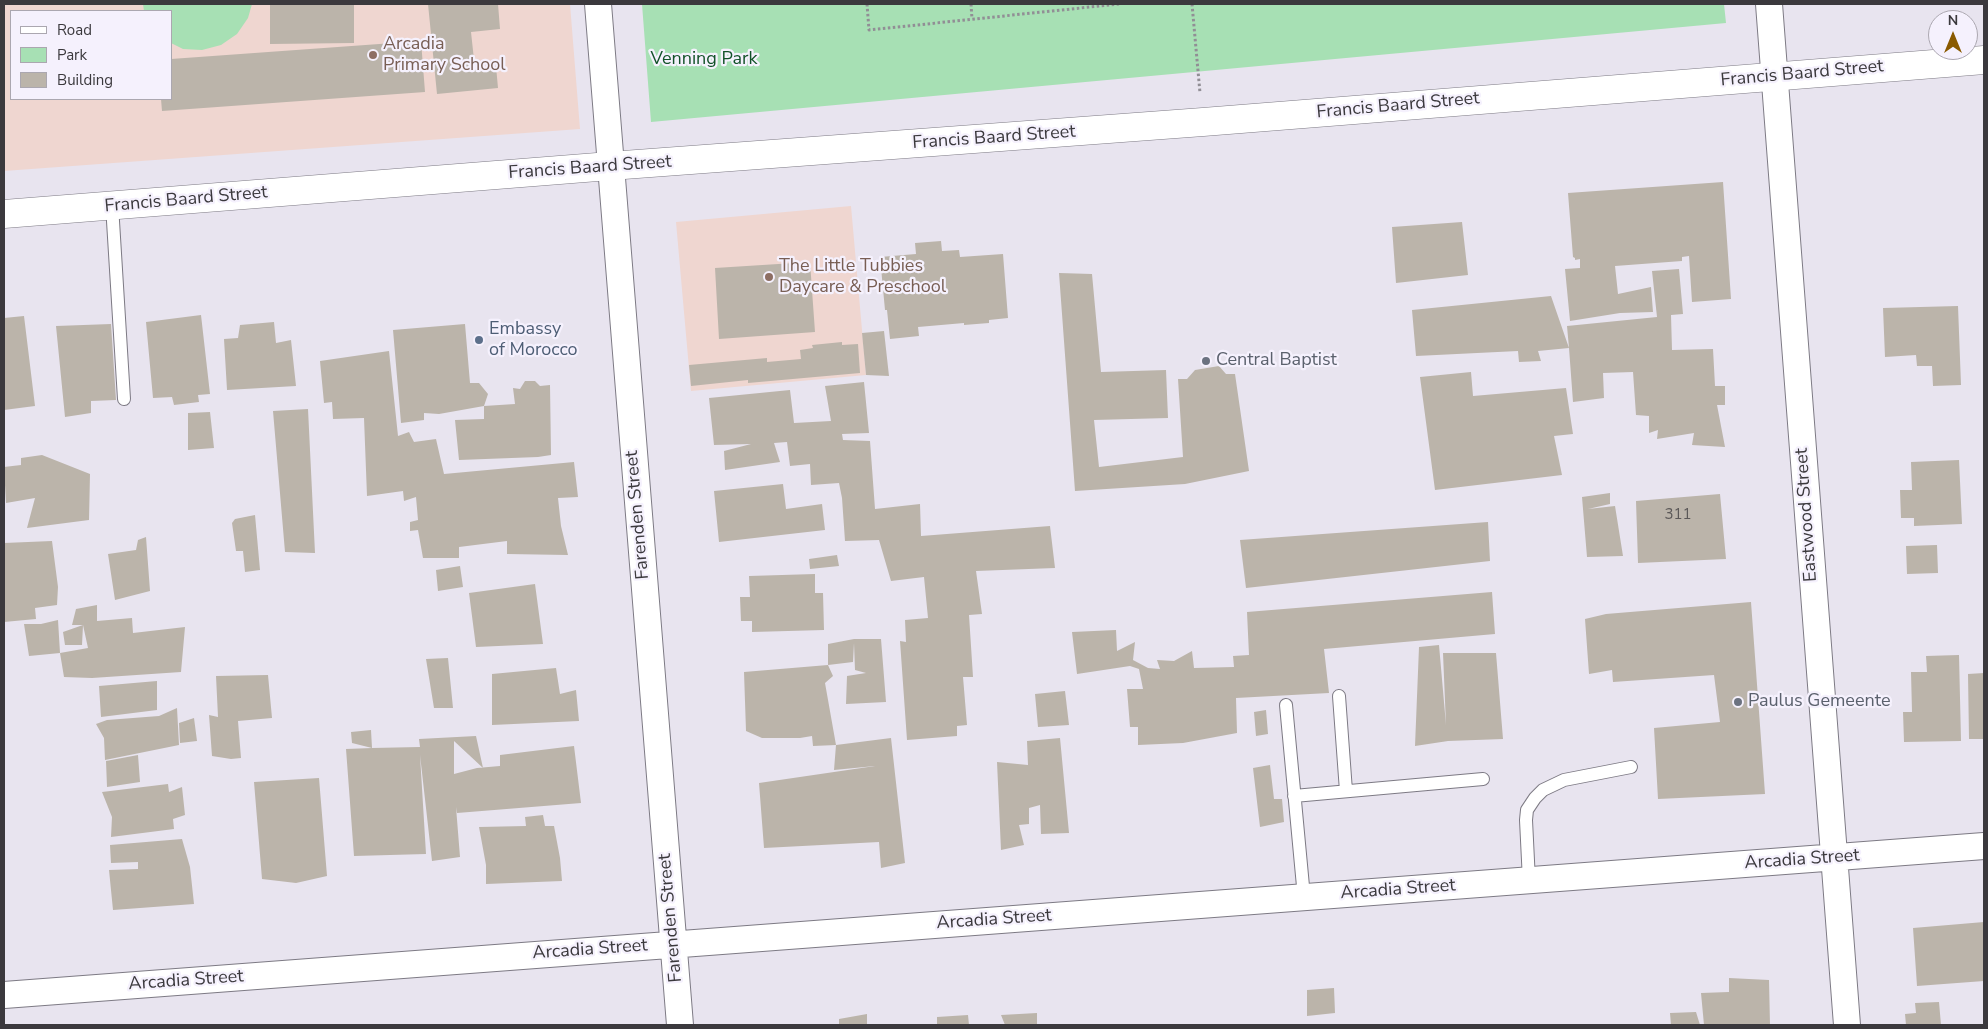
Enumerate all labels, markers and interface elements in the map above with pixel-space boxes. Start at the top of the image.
legend [10,10,172,100]
north arrow [1928,10,1978,60]
text: N [1948,11,1958,30]
text: Road [57,20,92,40]
place label: Arcadia Primary School [383,34,506,76]
text: Park [57,45,87,65]
marker: Arcadia Primary School [367,49,379,61]
park label: Venning Park [651,49,757,71]
street label: Francis Baard Street [1720,56,1884,92]
text: Building [57,70,113,90]
street label: Francis Baard Street [1316,88,1480,124]
street label: Francis Baard Street [912,122,1076,154]
street label: Francis Baard Street [508,152,672,184]
street label: Francis Baard Street [104,182,268,218]
place label: The Little Tubbies Daycare & Preschool [779,256,946,298]
marker: The Little Tubbies Daycare & Preschool [763,271,775,283]
place label: Embassy of Morocco [489,319,578,362]
marker: Embassy of Morocco [473,334,485,346]
place label: Central Baptist [1216,350,1337,372]
marker: Central Baptist [1200,355,1212,367]
street label: Eastwood Street [1792,447,1822,583]
street label: Farenden Street [622,450,654,580]
house number: 311 [1665,506,1691,524]
place label: Paulus Gemeente [1748,691,1891,713]
marker: Paulus Gemeente [1732,696,1744,708]
street label: Arcadia Street [1744,845,1860,875]
street label: Farenden Street [655,853,687,983]
street label: Arcadia Street [1340,875,1456,905]
street label: Arcadia Street [936,905,1052,935]
street label: Arcadia Street [532,935,648,965]
street label: Arcadia Street [128,966,244,996]

